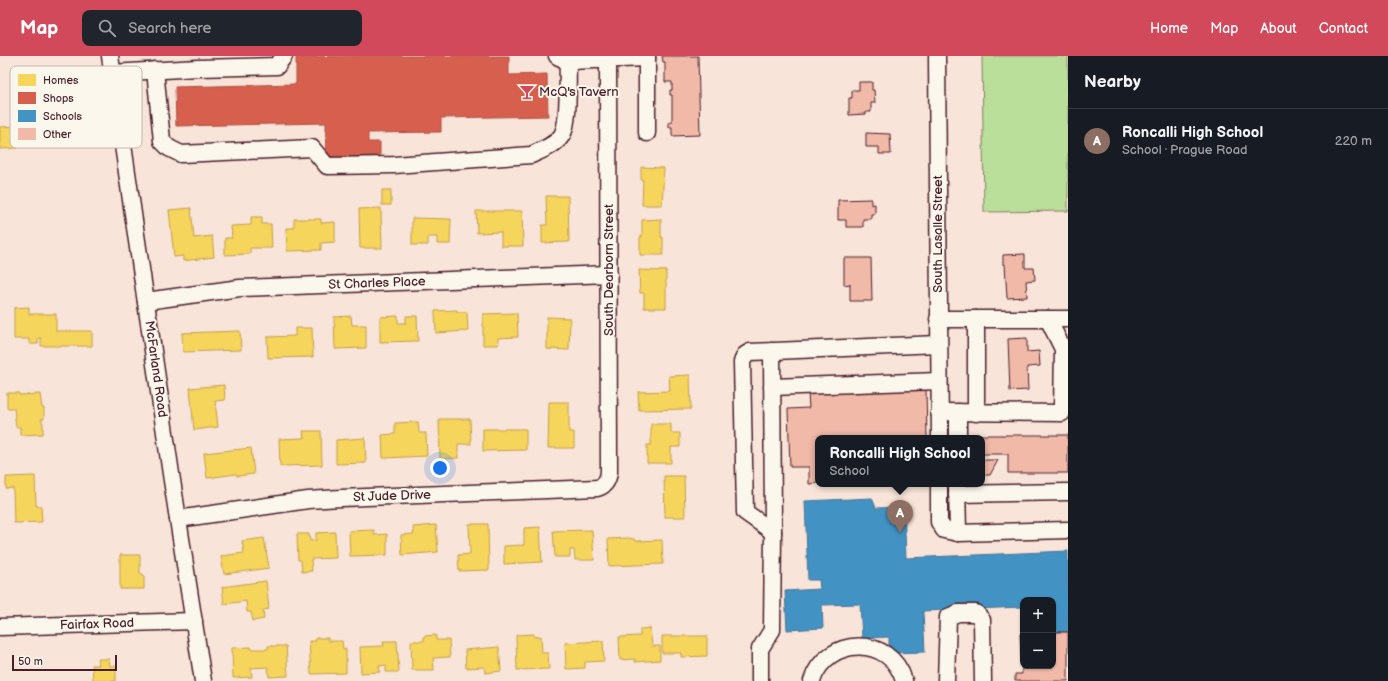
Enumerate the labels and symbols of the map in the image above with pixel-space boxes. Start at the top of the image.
legend [10,66,142,148]
text: Homes [43,74,79,87]
bar icon: McQ's Tavern [518,83,536,101]
place label: McQ's Tavern [539,84,618,100]
text: Shops [43,92,74,105]
text: Schools [43,110,83,123]
text: Other [43,128,72,141]
street label: South Lasalle Street [930,175,946,293]
street label: South Dearborn Street [601,204,617,336]
street label: St Charles Place [328,273,426,293]
street label: McFarland Road [141,320,171,418]
your location [430,458,450,478]
street label: St Jude Drive [353,487,431,505]
pin: A [887,500,913,533]
street label: Fairfax Road [60,615,134,633]
scale bar [12,653,117,672]

